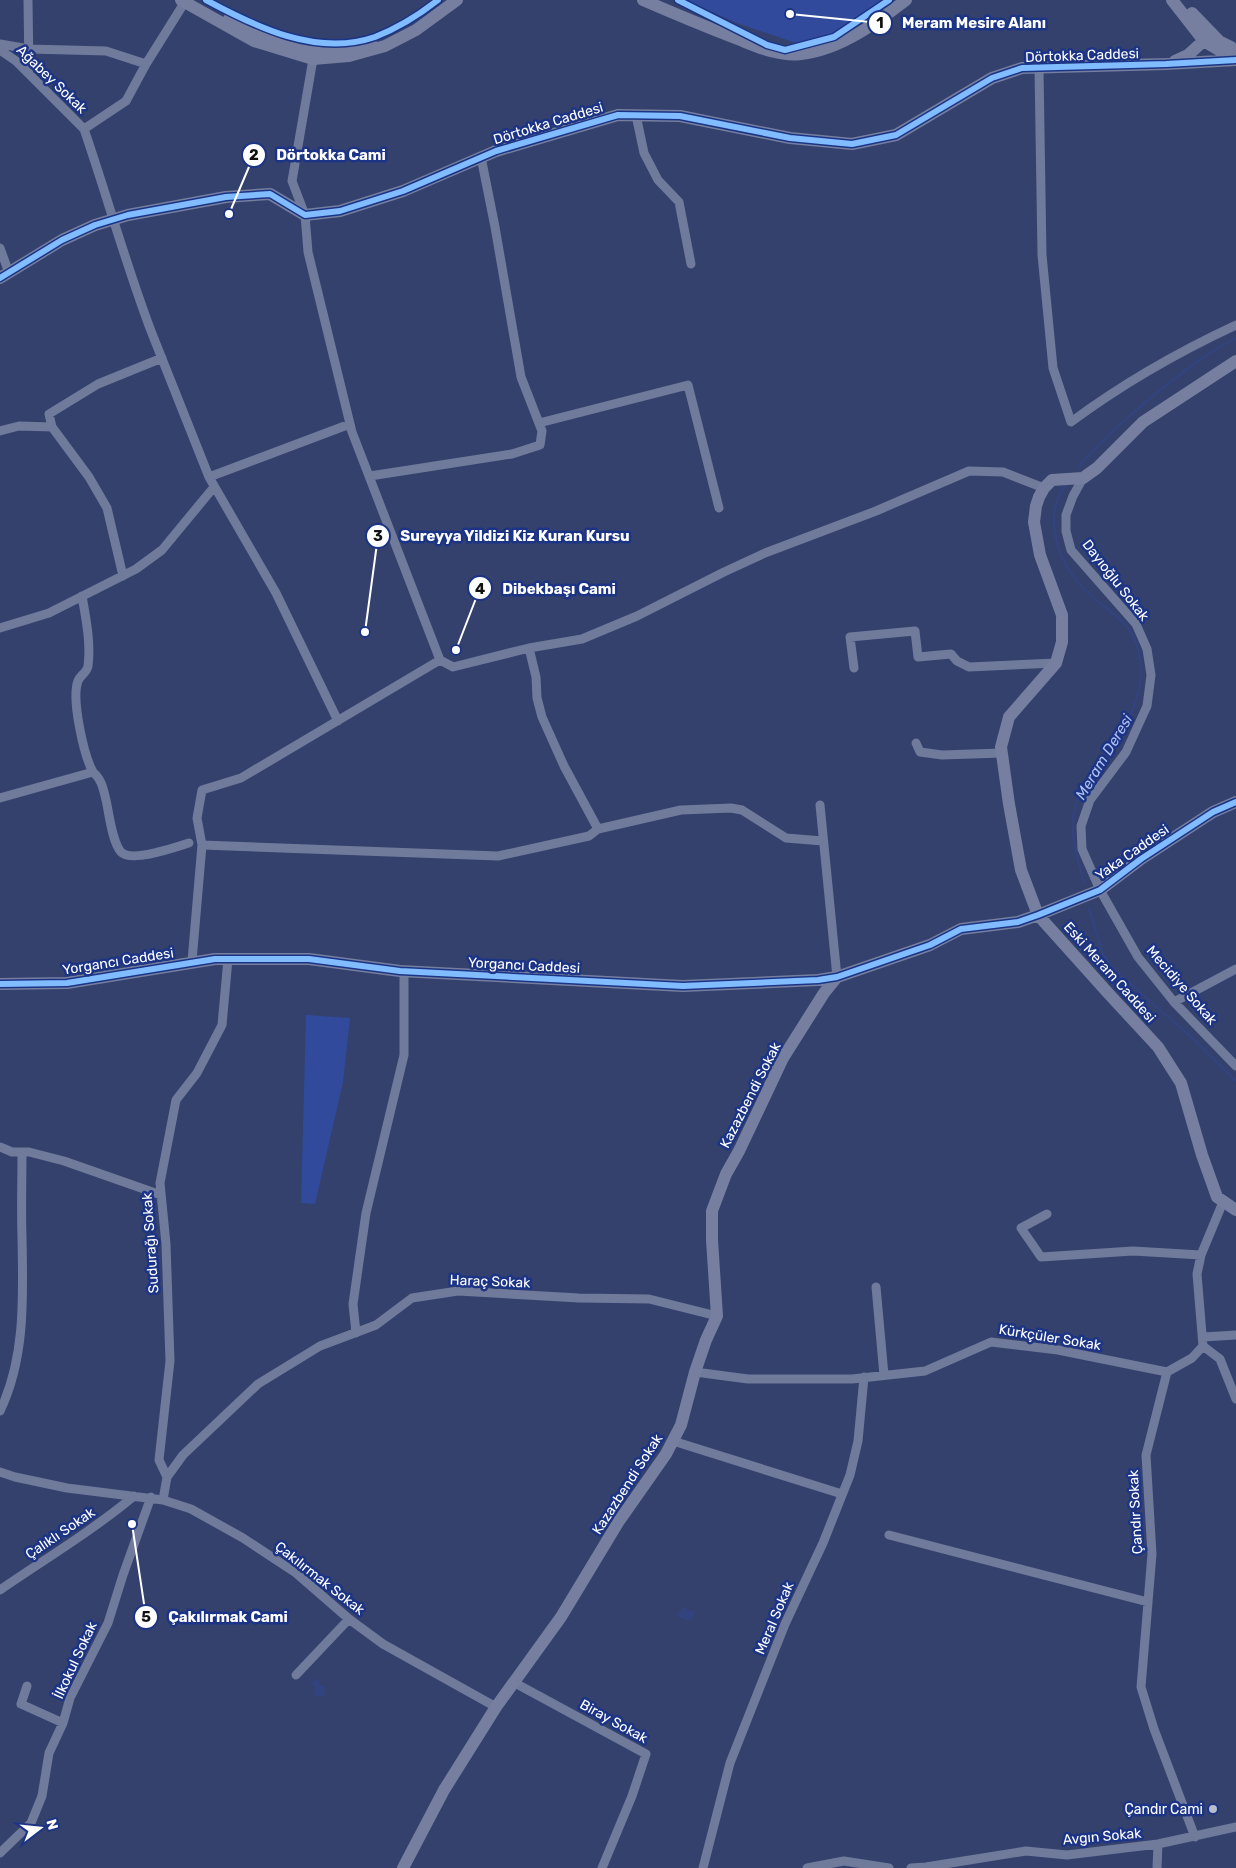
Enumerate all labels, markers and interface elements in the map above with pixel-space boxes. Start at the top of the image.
callout: Meram Mesire Alanı [867,8,1057,38]
text: 1 [876,14,884,32]
text: Meram Mesire Alanı [902,14,1046,32]
street label: Ağabey Sokak [13,42,91,118]
street label: Dörtokka Caddesi [1025,45,1139,66]
street label: Dörtokka Caddesi [491,99,605,148]
callout: Dörtokka Cami [241,140,396,170]
text: 2 [249,146,259,164]
text: Dörtokka Cami [276,146,386,164]
callout: Sureyya Yildizi Kiz Kuran Kursu [365,521,640,551]
text: 3 [373,527,383,545]
text: Sureyya Yildizi Kiz Kuran Kursu [400,527,630,545]
street label: Dayıoğlu Sokak [1079,536,1153,625]
callout: Dibekbaşı Cami [467,573,626,603]
text: 4 [475,580,485,598]
text: Dibekbaşı Cami [502,580,616,598]
water label: Meram Deresi [1072,711,1137,803]
street label: Yaka Caddesi [1092,821,1172,884]
street label: Eski Meram Caddesi [1060,919,1159,1026]
street label: Mecidiye Sokak [1143,942,1221,1029]
street label: Yorgancı Caddesi [61,944,175,979]
street label: Yorgancı Caddesi [467,954,580,977]
street label: Kazazbendi Sokak [716,1039,785,1151]
street label: Sudurağı Sokak [138,1191,162,1294]
street label: Haraç Sokak [449,1272,531,1291]
street label: Kürkçüler Sokak [998,1321,1103,1354]
street label: Kazazbendi Sokak [589,1430,667,1538]
street label: Çandır Sokak [1125,1469,1146,1555]
street label: Çalıklı Sokak [22,1504,99,1563]
street label: Çakılırmak Sokak [271,1538,369,1619]
street label: Meral Sokak [751,1578,798,1657]
callout: Çakılırmak Cami [133,1602,298,1632]
text: 5 [141,1608,151,1626]
text: Çakılırmak Cami [168,1608,288,1626]
street label: İlkokul Sokak [50,1618,101,1702]
street label: Biray Sokak [577,1696,651,1747]
place label: Çandır Cami [1124,1801,1203,1818]
north arrow [15,1803,65,1853]
marker: Çandır Cami [1207,1803,1219,1815]
text: N [42,1817,62,1832]
street label: Avgın Sokak [1062,1825,1143,1848]

